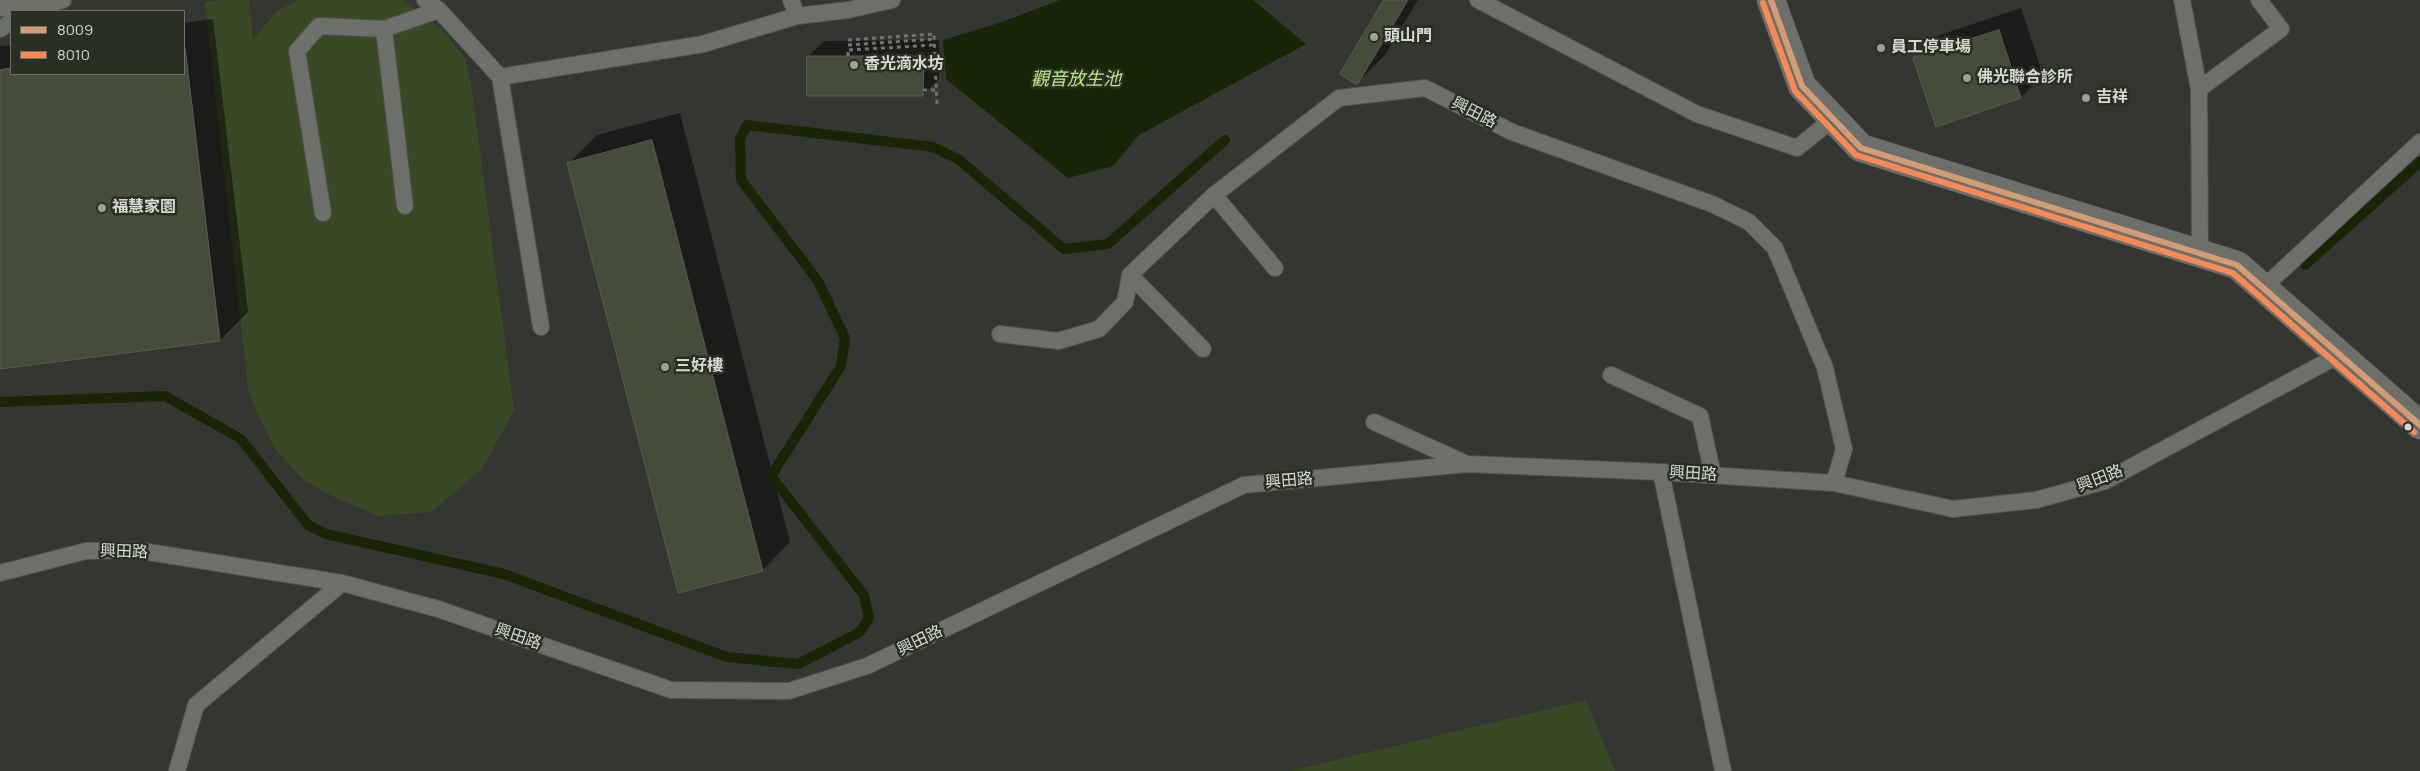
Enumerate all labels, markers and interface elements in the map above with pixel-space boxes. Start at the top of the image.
legend [10,10,185,75]
text: 8009 [57,19,93,40]
place label: 頭山門 [1384,27,1432,47]
marker: 頭山門 [1368,31,1380,43]
place label: 員工停車場 [1891,38,1971,58]
marker: 員工停車場 [1875,42,1887,54]
text: 8010 [57,44,90,65]
place label: 香光滴水坊 [864,55,944,75]
marker: 香光滴水坊 [848,59,860,71]
place label: 佛光聯合診所 [1977,68,2073,88]
water label: 觀音放生池 [1031,69,1121,91]
marker: 佛光聯合診所 [1961,72,1973,84]
place label: 吉祥 [2096,88,2128,108]
marker: 吉祥 [2080,92,2092,104]
street label: 興田路 [1448,94,1500,132]
place label: 福慧家園 [112,198,176,218]
marker: 福慧家園 [96,202,108,214]
place label: 三好樓 [675,357,723,377]
marker: 三好樓 [659,361,671,373]
unlabelled marker [2403,422,2413,432]
street label: 興田路 [2074,461,2126,497]
street label: 興田路 [1669,463,1717,485]
street label: 興田路 [1264,469,1314,493]
street label: 興田路 [100,542,148,562]
street label: 興田路 [492,620,544,654]
street label: 興田路 [894,622,946,660]

